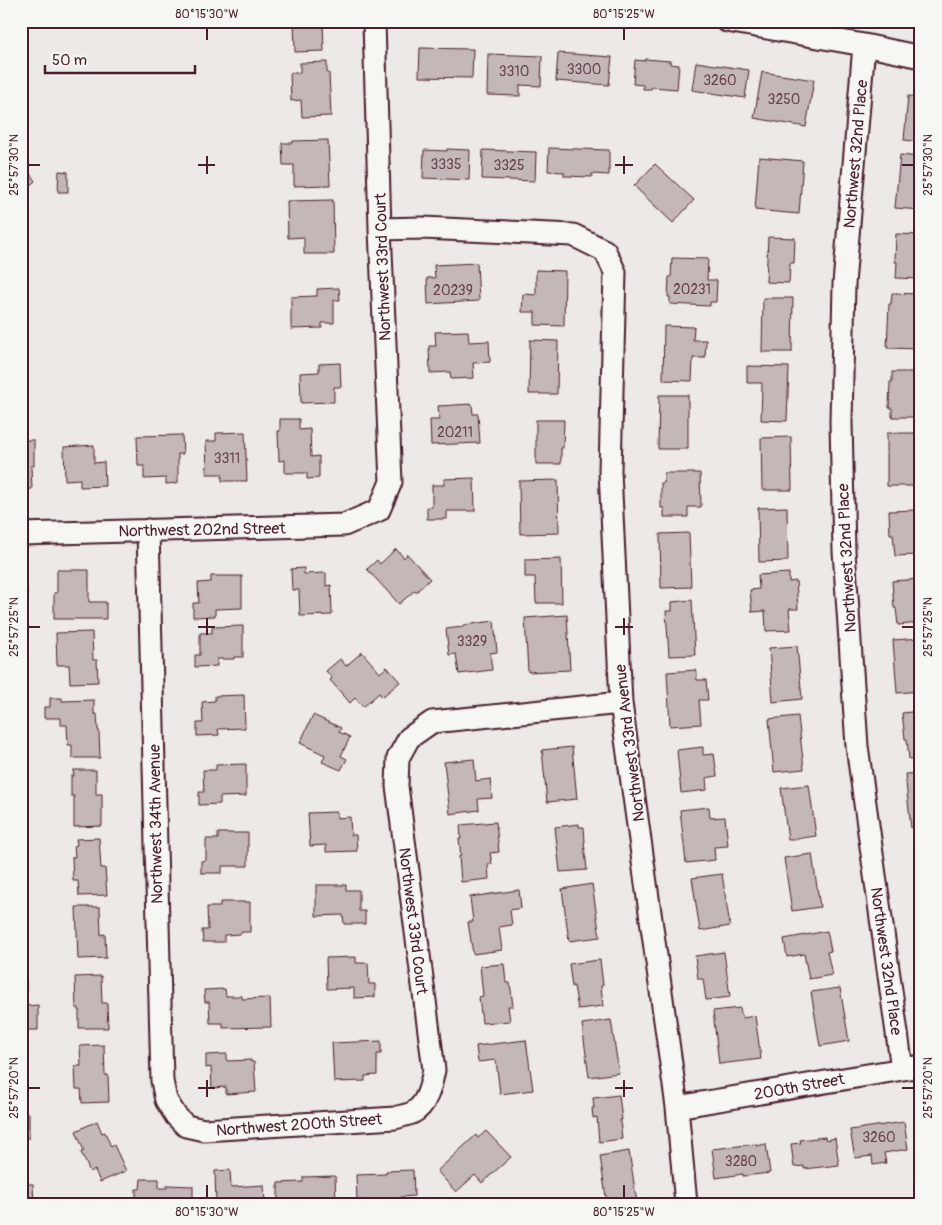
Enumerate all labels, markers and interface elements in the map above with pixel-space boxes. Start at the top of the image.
text: 80°15'30"W [175,7,239,22]
text: 80°15'25"W [593,7,655,22]
scale bar [45,42,195,74]
text: 50 m [52,51,87,70]
house number: 3300 [567,61,601,78]
house number: 3310 [499,63,529,80]
house number: 3260 [703,72,737,89]
street label: Northwest 32nd Place [840,79,872,229]
house number: 3250 [768,91,800,108]
text: 25°57'30"N [7,134,22,196]
text: 25°57'30"N [921,134,936,196]
house number: 3335 [430,156,462,173]
house number: 3325 [493,157,525,174]
street label: Northwest 33rd Court [370,192,396,341]
house number: 20231 [673,281,711,298]
house number: 20239 [433,282,473,299]
house number: 20211 [437,424,473,441]
house number: 3311 [214,450,240,467]
street label: Northwest 32nd Place [833,483,861,633]
street label: Northwest 202nd Street [118,519,286,541]
text: 25°57'25"N [7,597,22,657]
text: 25°57'25"N [921,597,936,657]
house number: 3329 [457,633,487,650]
street label: Northwest 33rd Avenue [610,663,650,823]
street label: Northwest 34th Avenue [145,744,167,904]
street label: Northwest 33rd Court [394,846,432,996]
street label: Northwest 32nd Place [866,886,906,1036]
text: 25°57'20"N [7,1057,22,1119]
text: 25°57'20"N [921,1057,936,1119]
street label: 200th Street [752,1069,847,1105]
street label: Northwest 200th Street [215,1109,383,1141]
house number: 3260 [862,1129,896,1146]
house number: 3280 [725,1153,757,1170]
text: 80°15'30"W [175,1205,239,1220]
text: 80°15'25"W [593,1205,655,1220]

